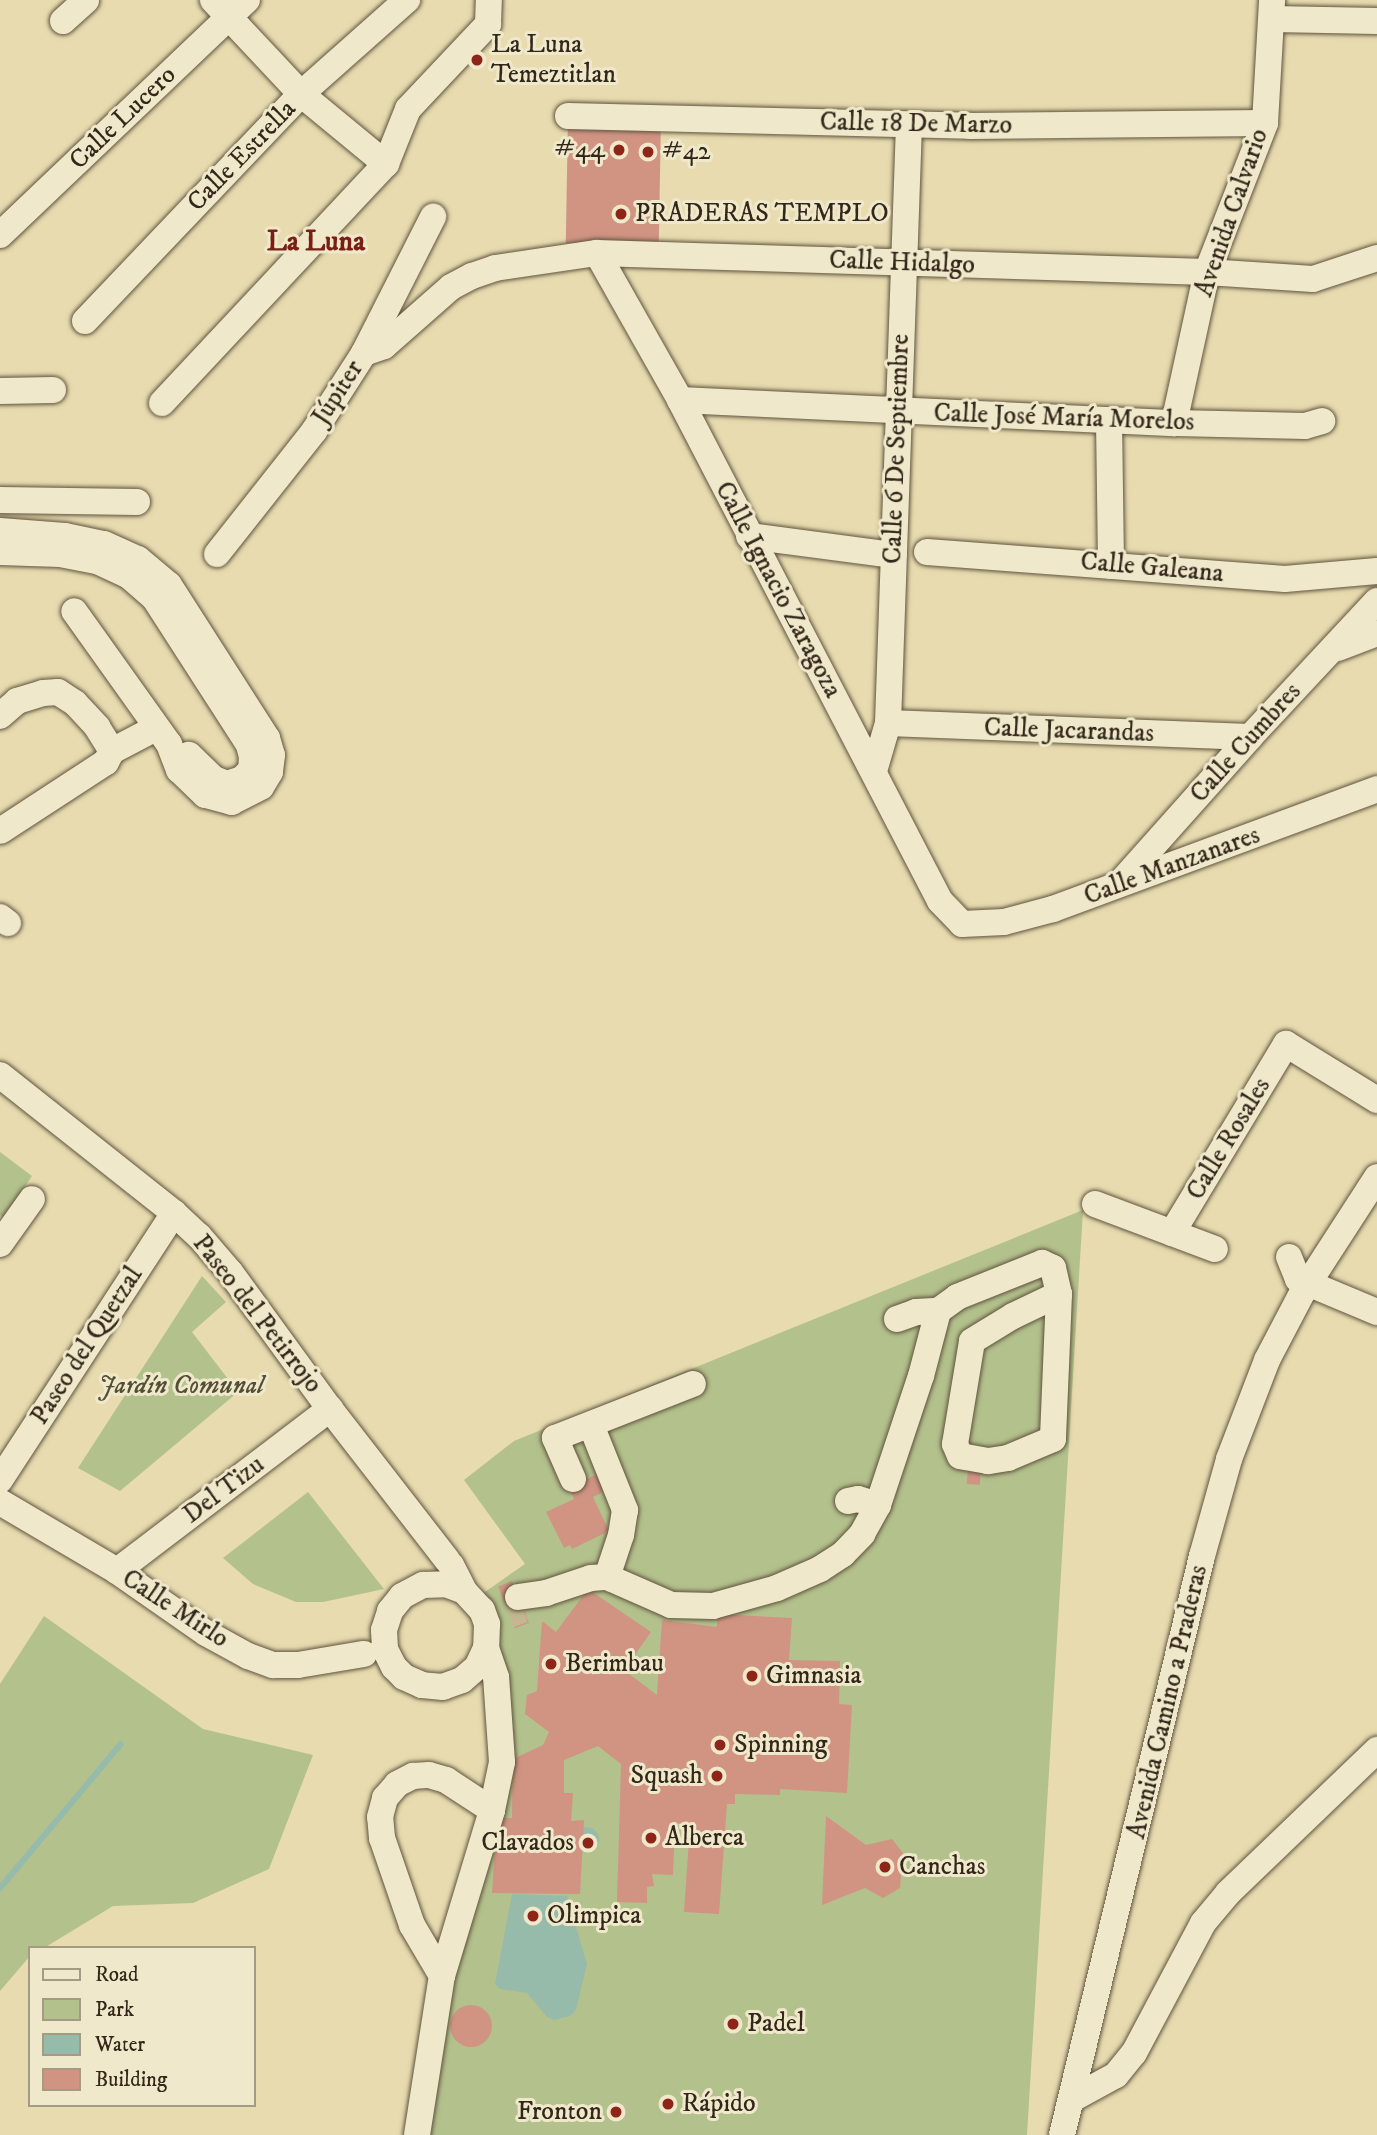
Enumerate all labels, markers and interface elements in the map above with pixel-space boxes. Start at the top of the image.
place label: La Luna Temeztitlan [491,29,616,90]
marker: La Luna Temeztitlan [469,52,485,68]
street label: Calle Lucero [63,60,183,176]
street label: Calle Estrella [181,94,303,218]
street label: Calle 18 De Marzo [820,107,1012,141]
street label: Avenida Calvario [1189,125,1275,301]
place label: #44 [554,134,605,166]
place label: #42 [662,136,711,168]
marker: #44 [611,142,627,158]
marker: #42 [640,144,656,160]
place label: PRADERAS TEMPLO [635,198,889,230]
marker: PRADERAS TEMPLO [613,206,629,222]
district label: La Luna [267,225,365,259]
street label: Calle Hidalgo [829,245,975,281]
street label: Calle 6 De Septiembre [877,333,917,565]
street label: Júpiter [306,355,370,431]
street label: Calle José María Morelos [933,398,1195,438]
street label: Calle Ignacio Zaragoza [708,477,848,703]
street label: Calle Galeana [1079,546,1225,590]
street label: Calle Cumbres [1184,677,1308,809]
street label: Calle Jacarandas [983,712,1155,750]
street label: Calle Manzanares [1080,820,1264,912]
street label: Calle Rosales [1180,1072,1278,1206]
street label: Paseo del Petirrojo [185,1229,329,1399]
street label: Paseo del Quetzal [24,1261,150,1431]
park label: Jardín Comunal [98,1370,264,1402]
street label: Del Tizu [177,1449,271,1531]
street label: Avenida Camino a Praderas [1121,1562,1215,1842]
street label: Calle Mirlo [116,1563,234,1655]
place label: Berimbau [565,1648,664,1680]
marker: Berimbau [543,1656,559,1672]
place label: Gimnasia [766,1660,861,1692]
marker: Gimnasia [744,1668,760,1684]
place label: Spinning [734,1729,828,1761]
marker: Spinning [712,1737,728,1753]
place label: Squash [631,1760,703,1792]
marker: Squash [709,1768,725,1784]
place label: Alberca [665,1822,744,1854]
place label: Clavados [481,1827,574,1859]
marker: Alberca [643,1830,659,1846]
marker: Clavados [580,1835,596,1851]
place label: Canchas [899,1851,985,1883]
marker: Canchas [877,1859,893,1875]
place label: Olimpica [547,1900,641,1932]
marker: Olimpica [525,1908,541,1924]
legend [28,1946,256,2107]
text: Road [95,1962,139,1988]
text: Park [95,1997,134,2023]
place label: Padel [747,2008,805,2040]
marker: Padel [725,2016,741,2032]
text: Water [95,2032,145,2058]
text: Building [95,2067,167,2093]
place label: Rápido [682,2088,756,2120]
place label: Fronton [517,2096,602,2128]
marker: Rápido [660,2096,676,2112]
marker: Fronton [608,2104,624,2120]

